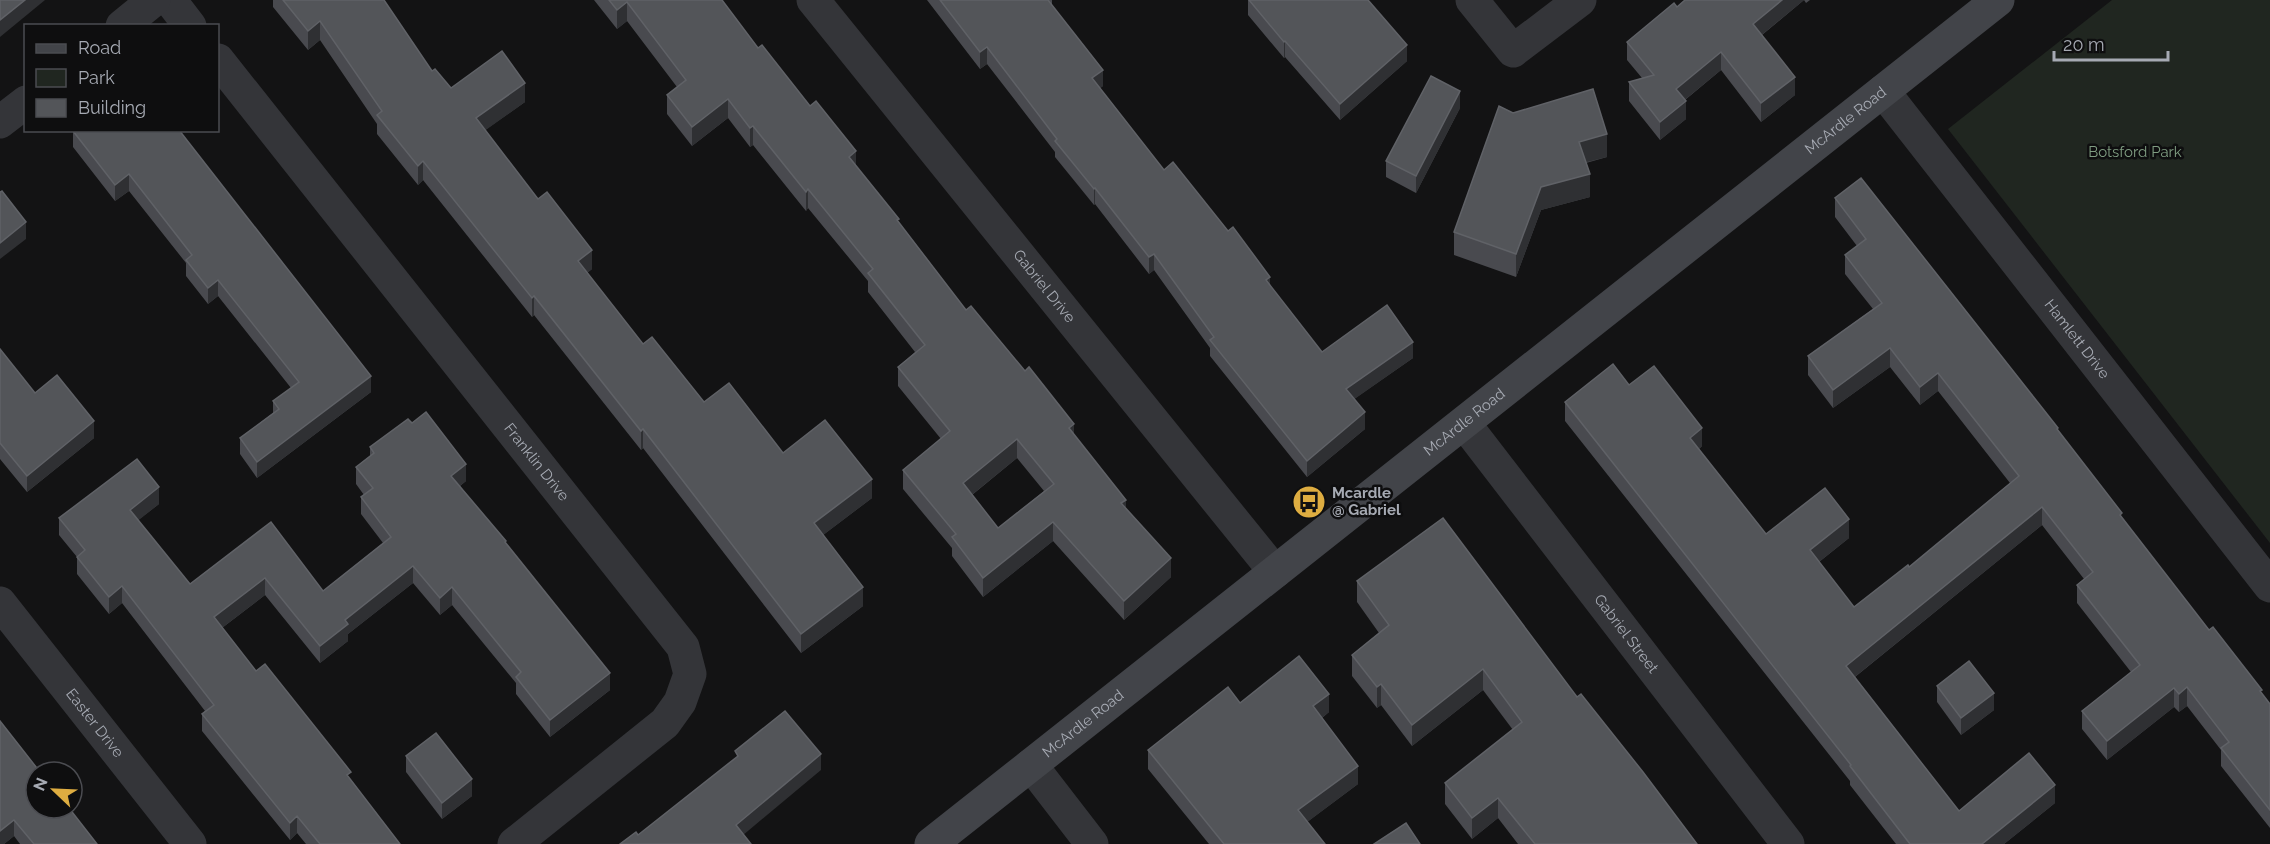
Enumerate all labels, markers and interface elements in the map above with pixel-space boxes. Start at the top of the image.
legend [24,24,219,132]
scale bar [2054,24,2168,62]
text: 20 m [2063,34,2105,55]
text: Road [78,37,121,58]
text: Park [78,67,115,88]
street label: McArdle Road [1801,83,1890,158]
text: Building [78,97,146,118]
park label: Botsford Park [2088,143,2182,161]
street label: Gabriel Drive [1009,246,1079,327]
street label: Hamlett Drive [2041,296,2114,382]
street label: McArdle Road [1420,385,1509,460]
street label: Franklin Drive [500,420,573,505]
bus stop icon: Mcardle @ Gabriel [1291,484,1327,520]
place label: Mcardle @ Gabriel [1332,484,1401,519]
street label: Gabriel Street [1590,591,1662,677]
street label: Easter Drive [62,685,128,761]
street label: McArdle Road [1039,686,1127,761]
north arrow [24,760,84,820]
text: N [30,775,52,794]

